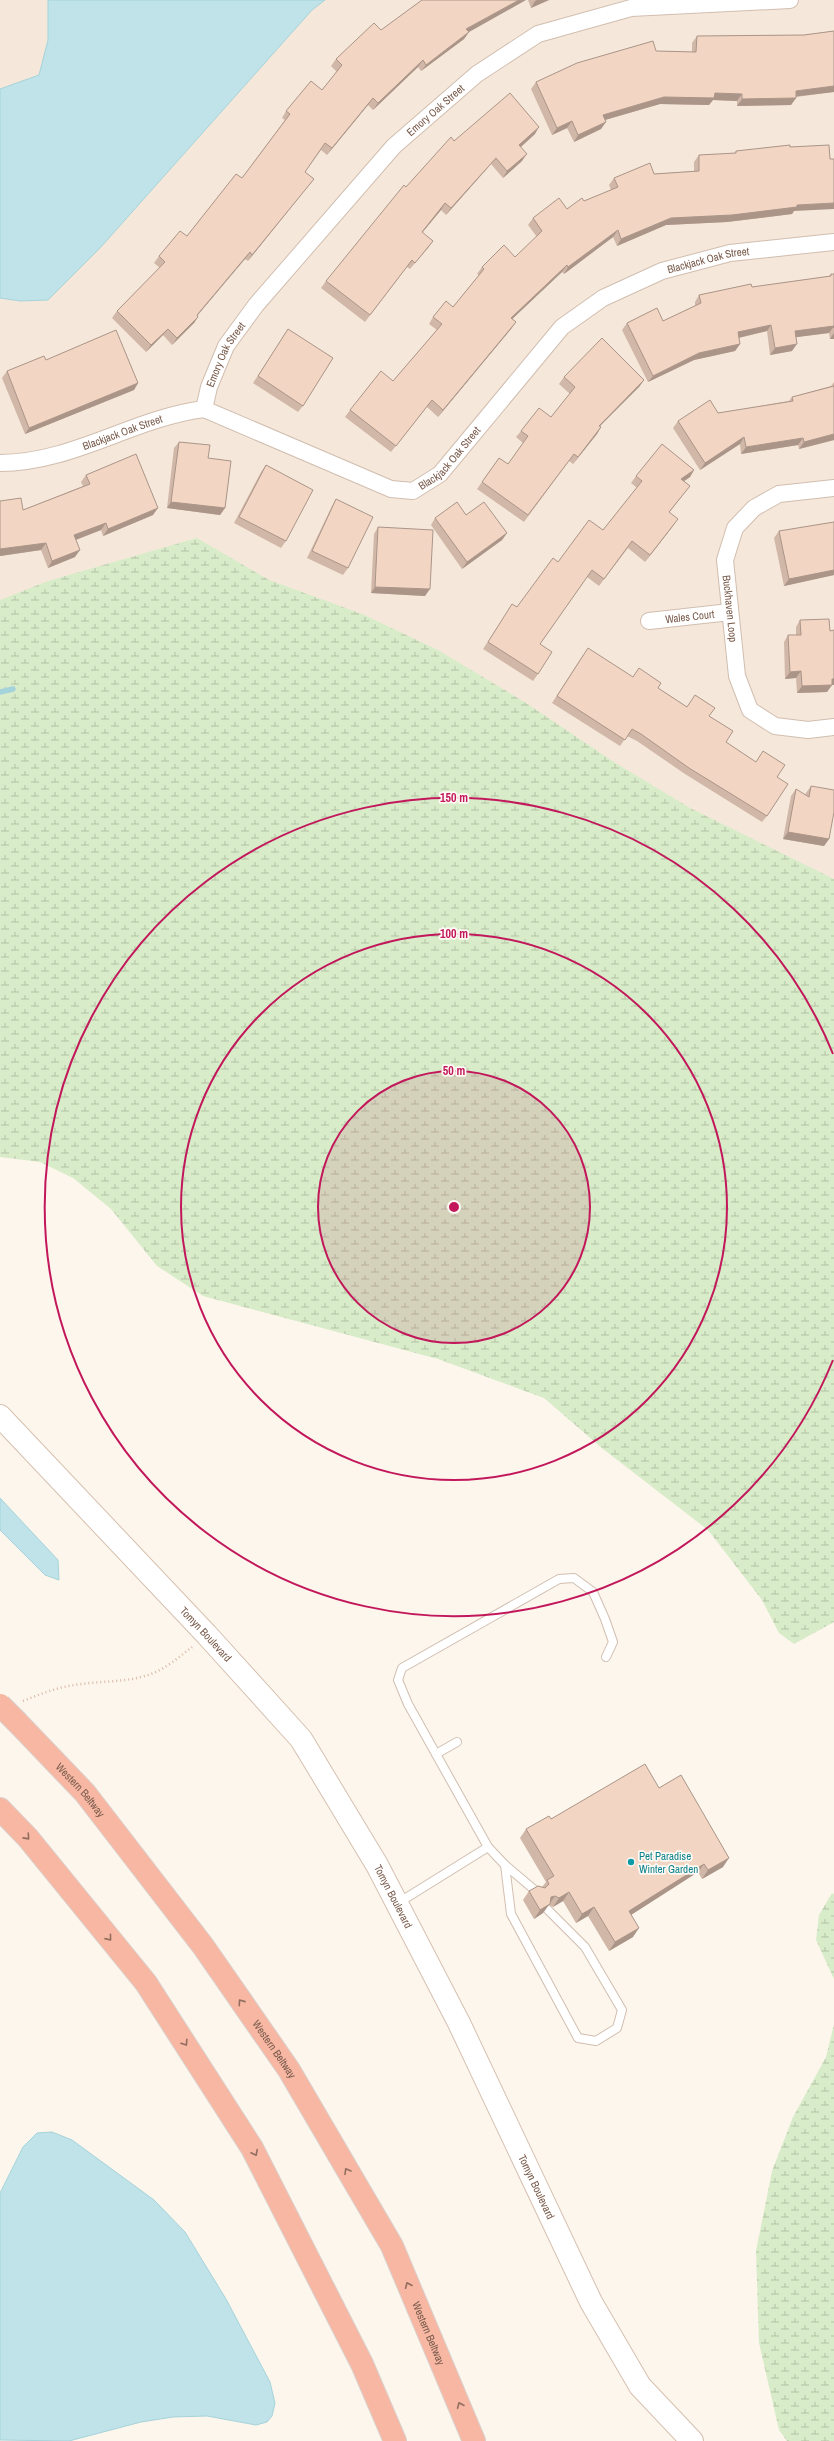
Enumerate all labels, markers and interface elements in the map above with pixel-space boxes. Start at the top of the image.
street label: Emory Oak Street [404,81,467,139]
street label: Blackjack Oak Street [666,244,750,276]
street label: Emory Oak Street [203,319,248,389]
street label: Blackjack Oak Street [81,411,165,453]
street label: Blackjack Oak Street [416,423,484,493]
street label: Buckhaven Loop [720,574,740,643]
street label: Wales Court [664,607,716,626]
text: 150 m [440,790,468,806]
text: 100 m [440,926,468,942]
text: 50 m [443,1063,465,1079]
centre of rings [447,1200,461,1214]
street label: Tomyn Boulevard [177,1604,235,1665]
street label: Western Beltway [53,1760,108,1820]
one-way arrow [22,1832,30,1840]
place label: Pet Paradise Winter Garden [639,1849,698,1876]
marker: Pet Paradise Winter Garden [626,1857,636,1867]
street label: Tomyn Boulevard [371,1862,416,1931]
one-way arrow [105,1933,112,1940]
one-way arrow [239,1999,246,2006]
street label: Western Beltway [249,2017,300,2081]
one-way arrow [180,2039,188,2046]
one-way arrow [250,2149,257,2156]
street label: Tomyn Boulevard [515,2152,558,2221]
one-way arrow [345,2168,352,2175]
one-way arrow [405,2282,413,2289]
street label: Western Beltway [409,2299,448,2368]
one-way arrow [456,2402,464,2409]

